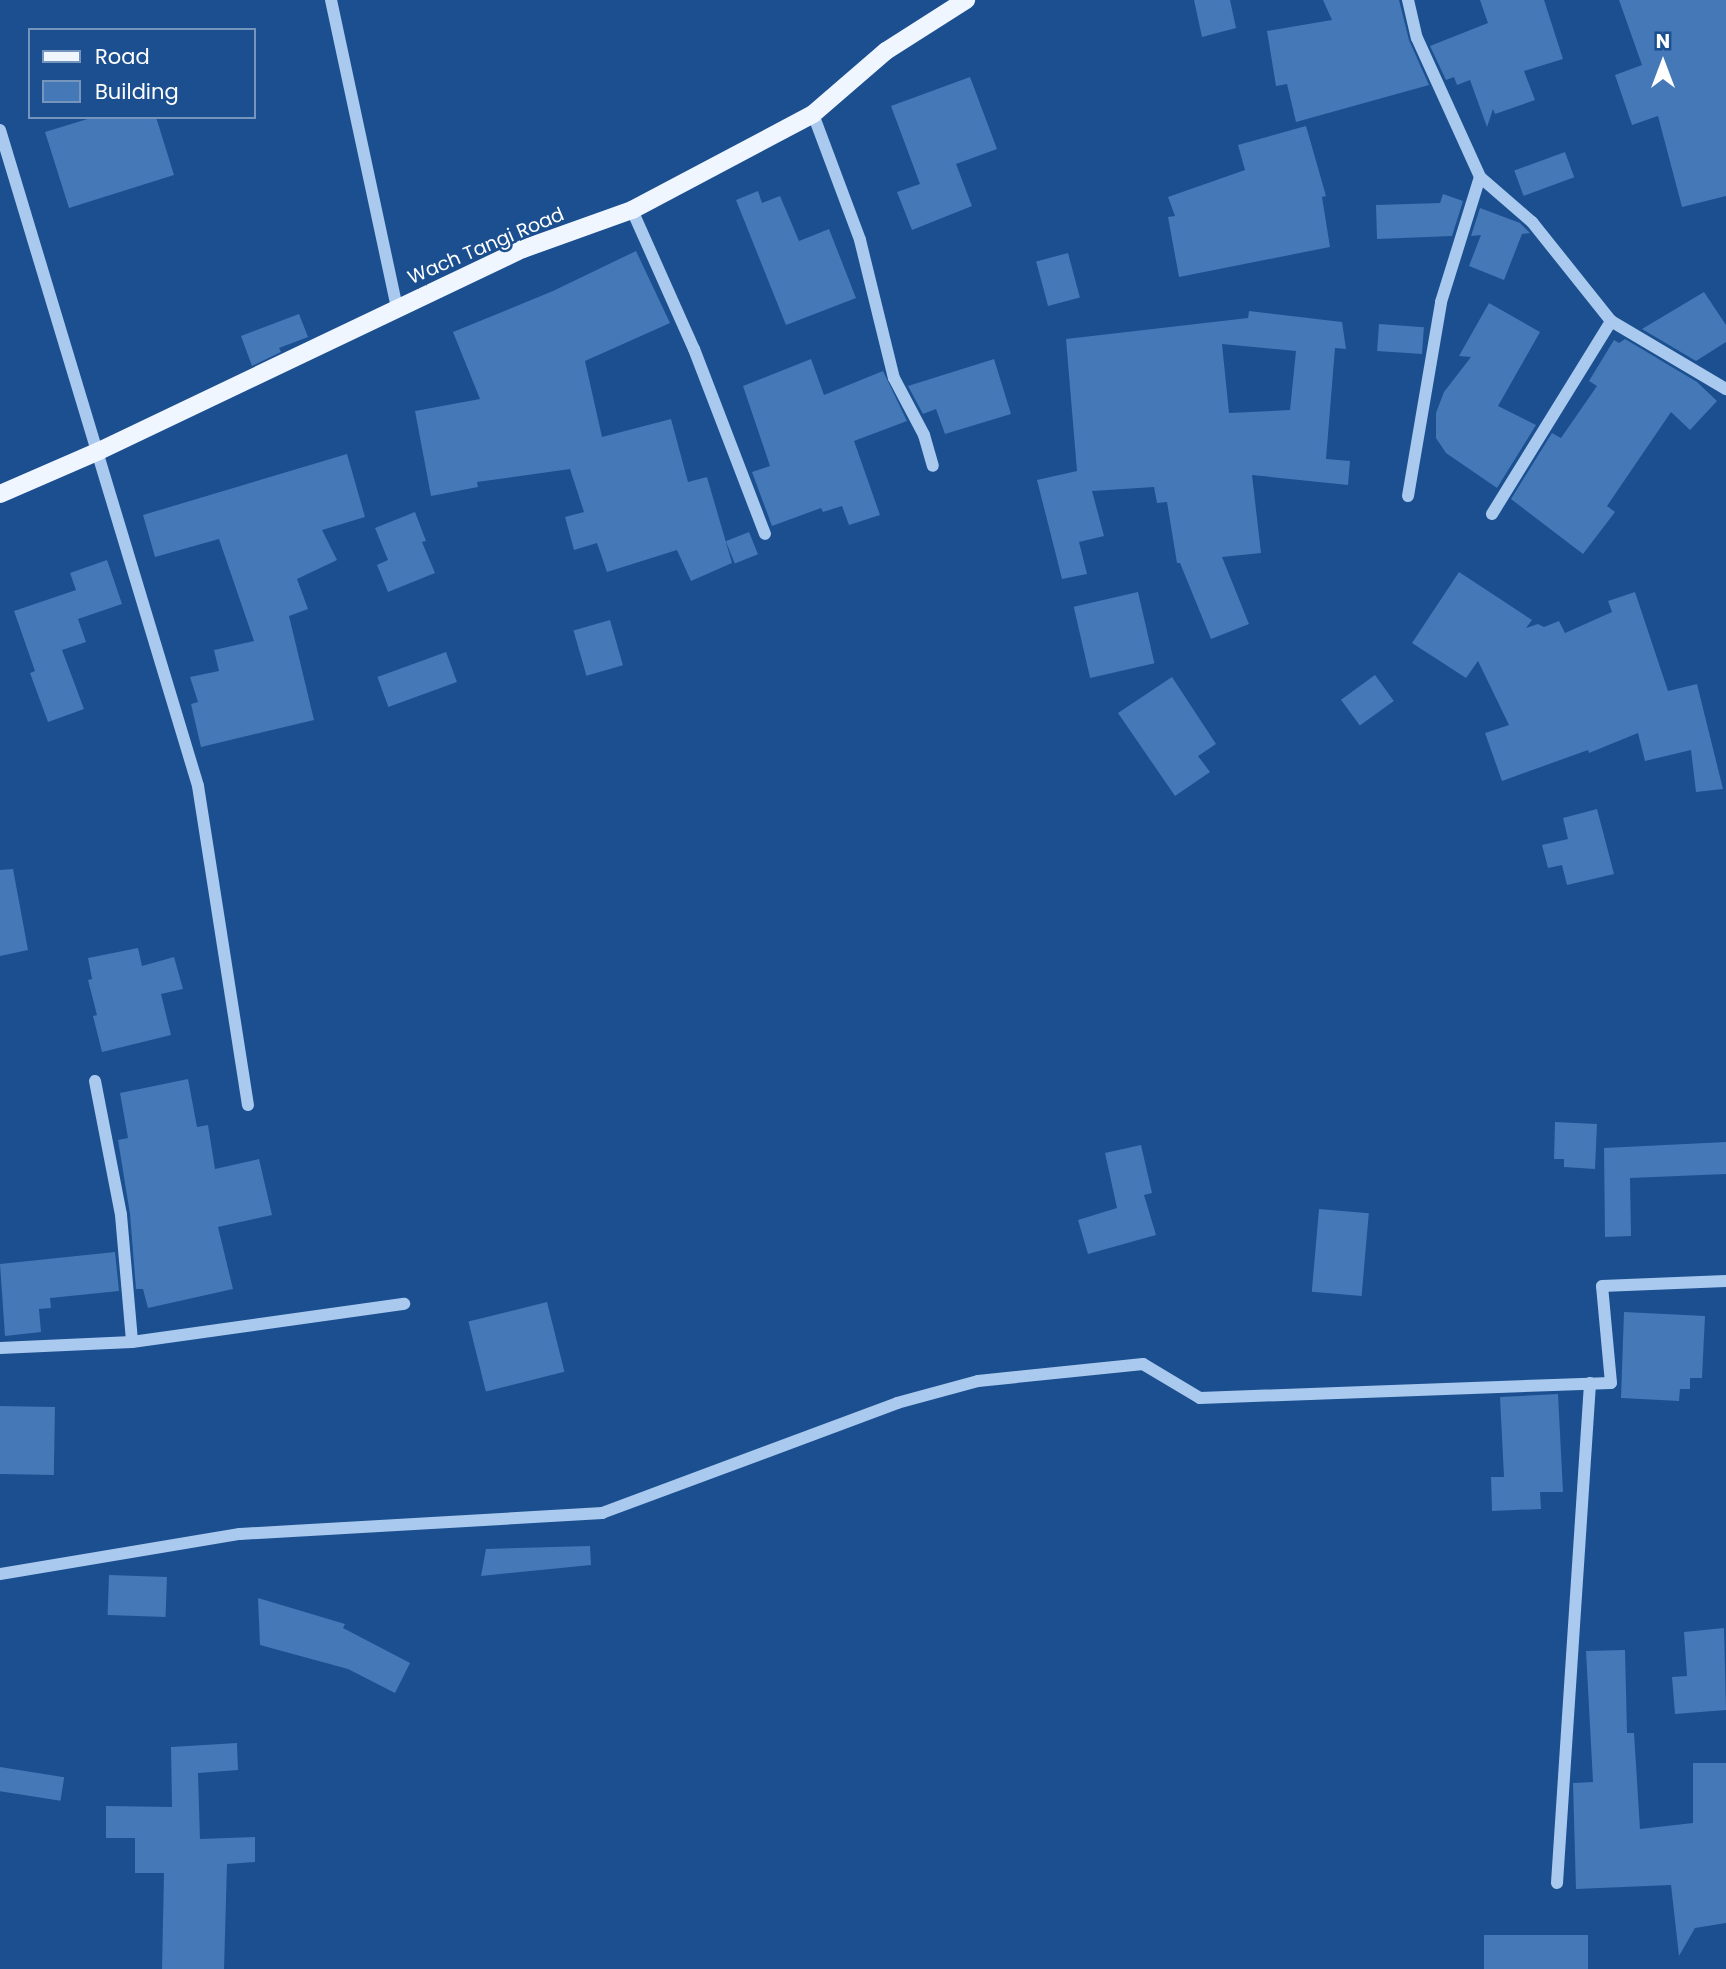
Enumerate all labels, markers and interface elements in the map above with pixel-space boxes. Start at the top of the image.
legend [28,28,256,119]
north arrow [1628,28,1698,98]
text: N [1656,28,1670,55]
text: Road [95,42,150,71]
text: Building [95,77,179,106]
street label: Wach Tangi Road [404,203,568,289]

